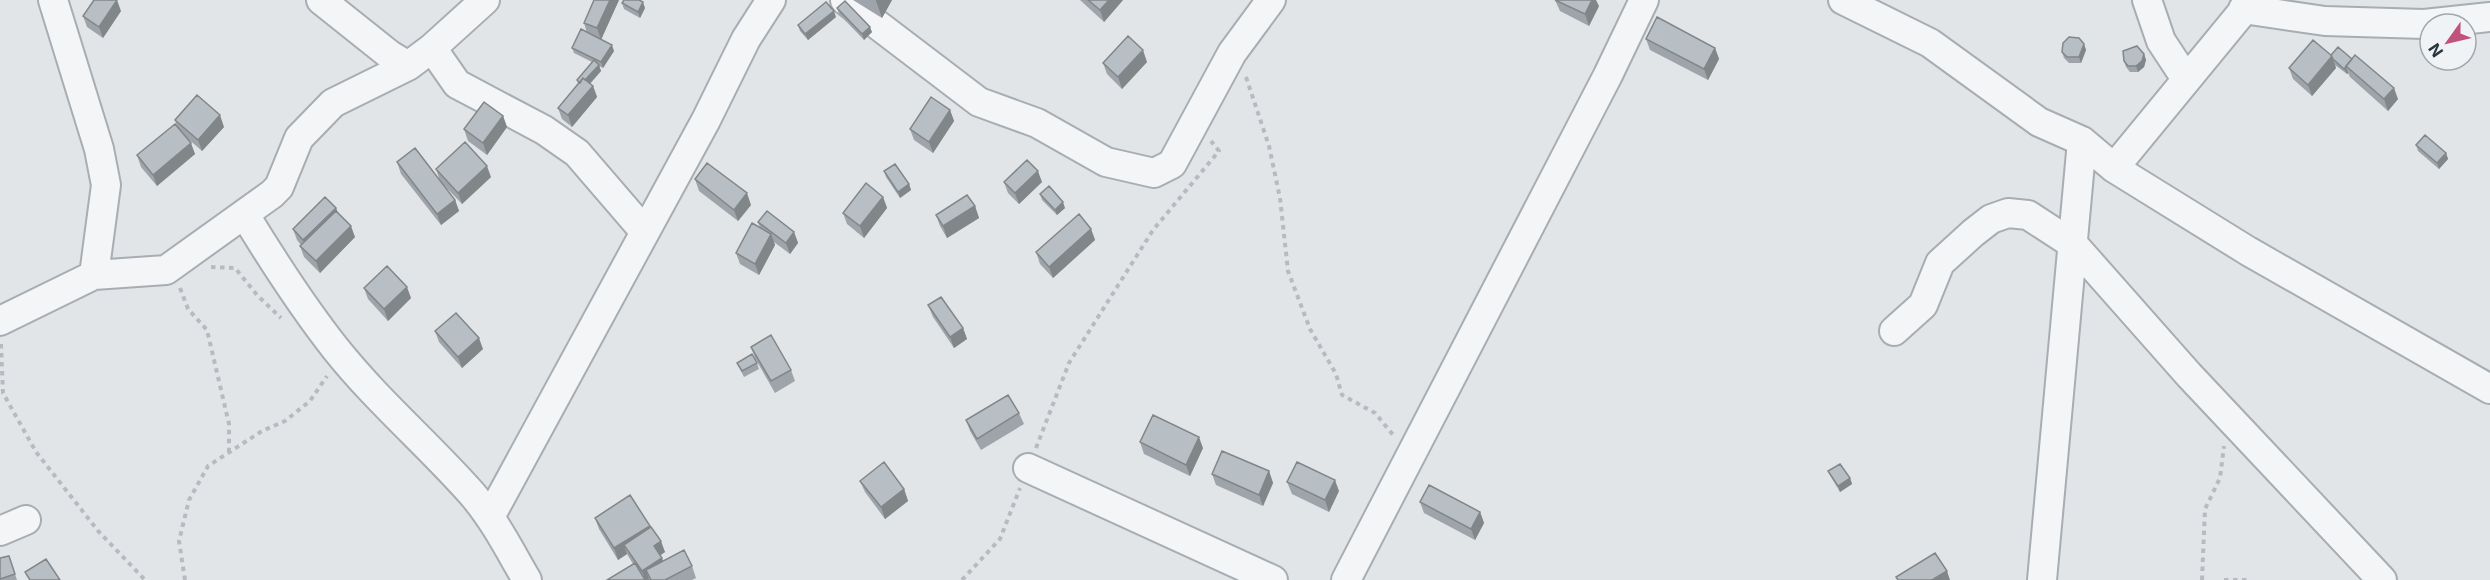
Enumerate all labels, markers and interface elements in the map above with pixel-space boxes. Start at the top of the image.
north arrow [2418,12,2478,72]
text: N [2424,40,2447,61]

